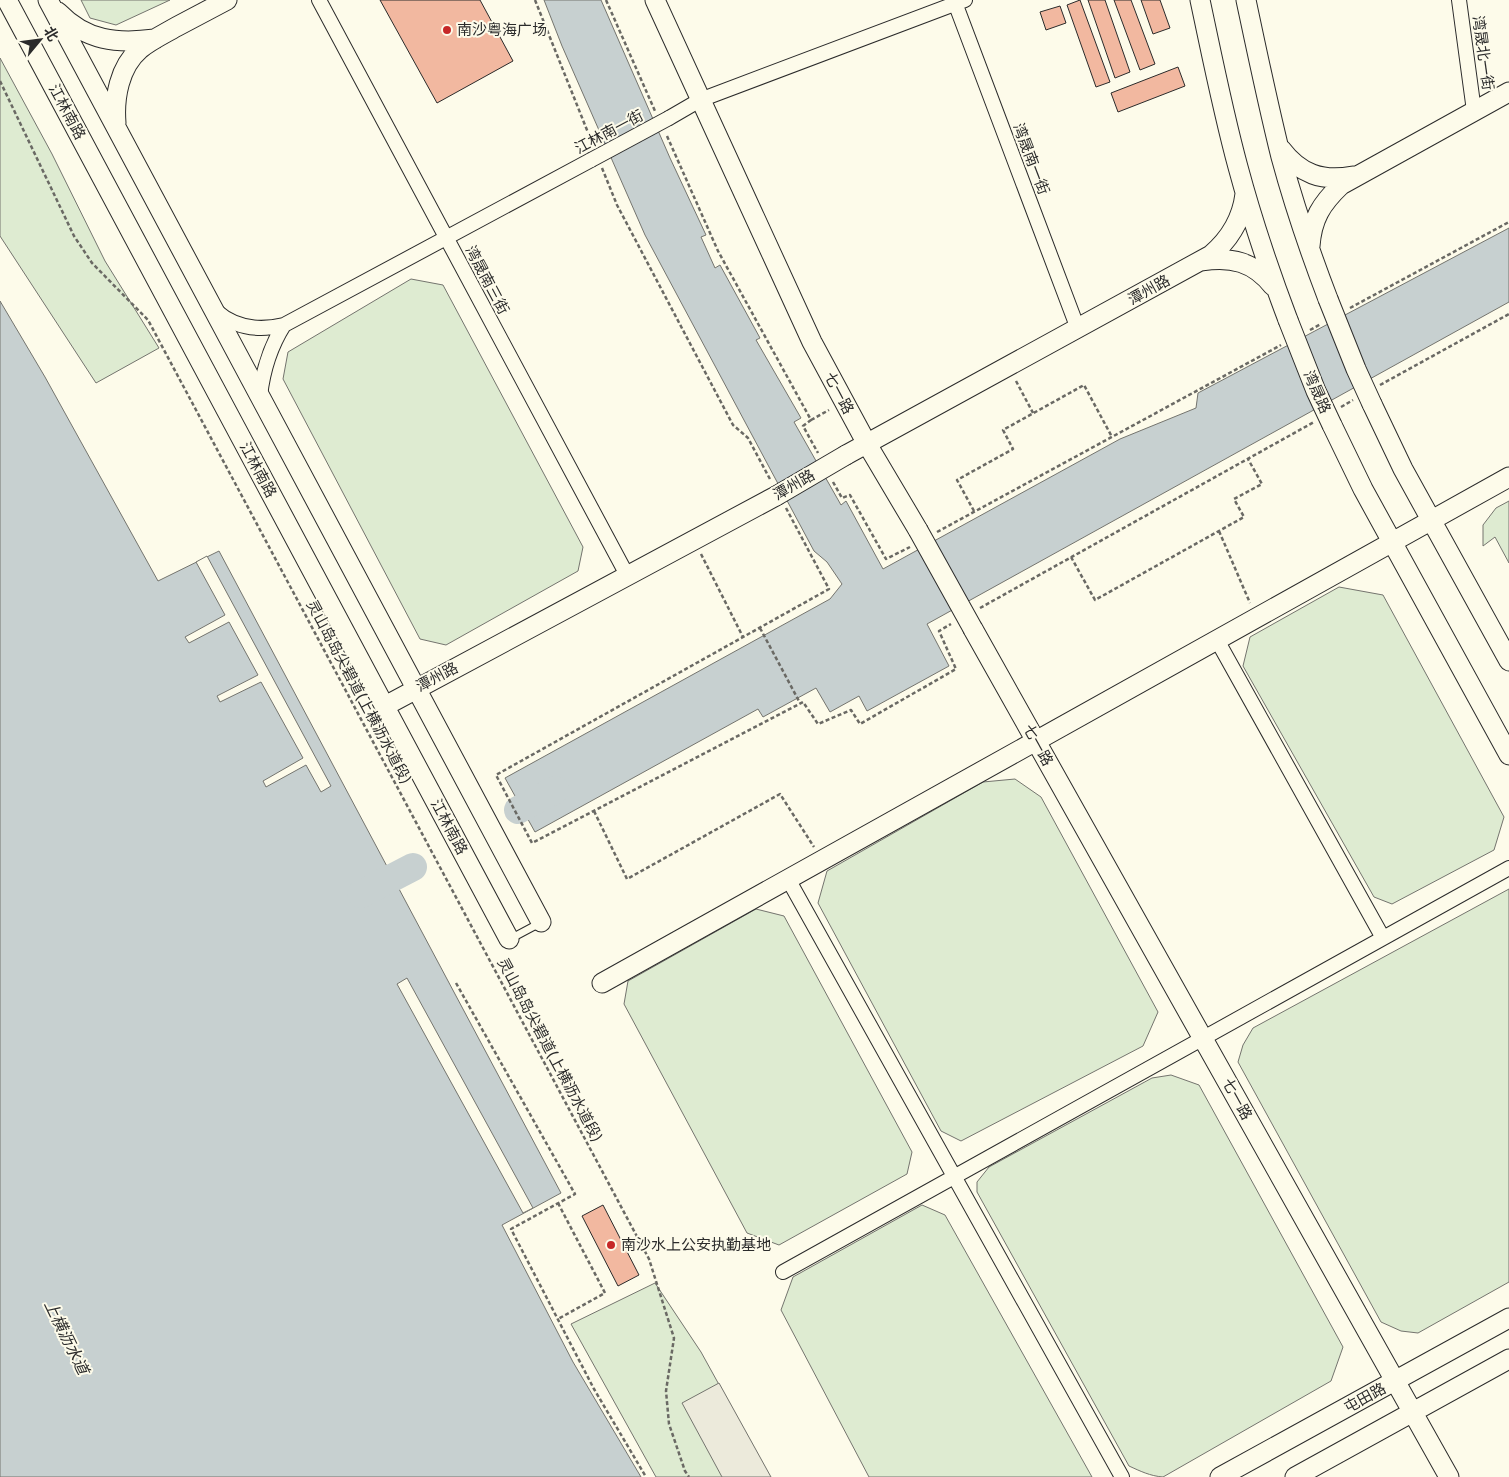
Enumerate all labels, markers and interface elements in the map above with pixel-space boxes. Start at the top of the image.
street label: 湾晟北一街 [1469,14,1498,91]
north arrow [15,15,65,65]
place label: 南沙粤海广场 [457,20,547,39]
text: 北 [41,23,63,44]
marker: 南沙粤海广场 [441,24,453,36]
street label: 江林南路 [45,81,90,143]
street label: 江林南一街 [571,106,646,158]
street label: 湾晟南一街 [1009,120,1054,197]
street label: 湾晟南三街 [461,242,513,317]
street label: 潭州路 [1124,270,1173,309]
street label: 湾晟路 [1300,367,1335,416]
street label: 七一路 [820,368,858,417]
street label: 江林南路 [236,439,281,501]
street label: 潭州路 [770,465,818,504]
street label: 灵山岛岛尖碧道(上横沥水道段) [303,596,416,787]
street label: 潭州路 [412,658,461,696]
street label: 七一路 [1019,720,1058,769]
street label: 江林南路 [427,796,472,858]
street label: 灵山岛岛尖碧道(上横沥水道段) [494,954,607,1145]
street label: 七一路 [1218,1074,1257,1123]
place label: 南沙水上公安执勤基地 [621,1235,771,1254]
marker: 南沙水上公安执勤基地 [605,1239,617,1251]
water label: 上横沥水道 [40,1297,94,1379]
street label: 屯田路 [1340,1378,1389,1417]

